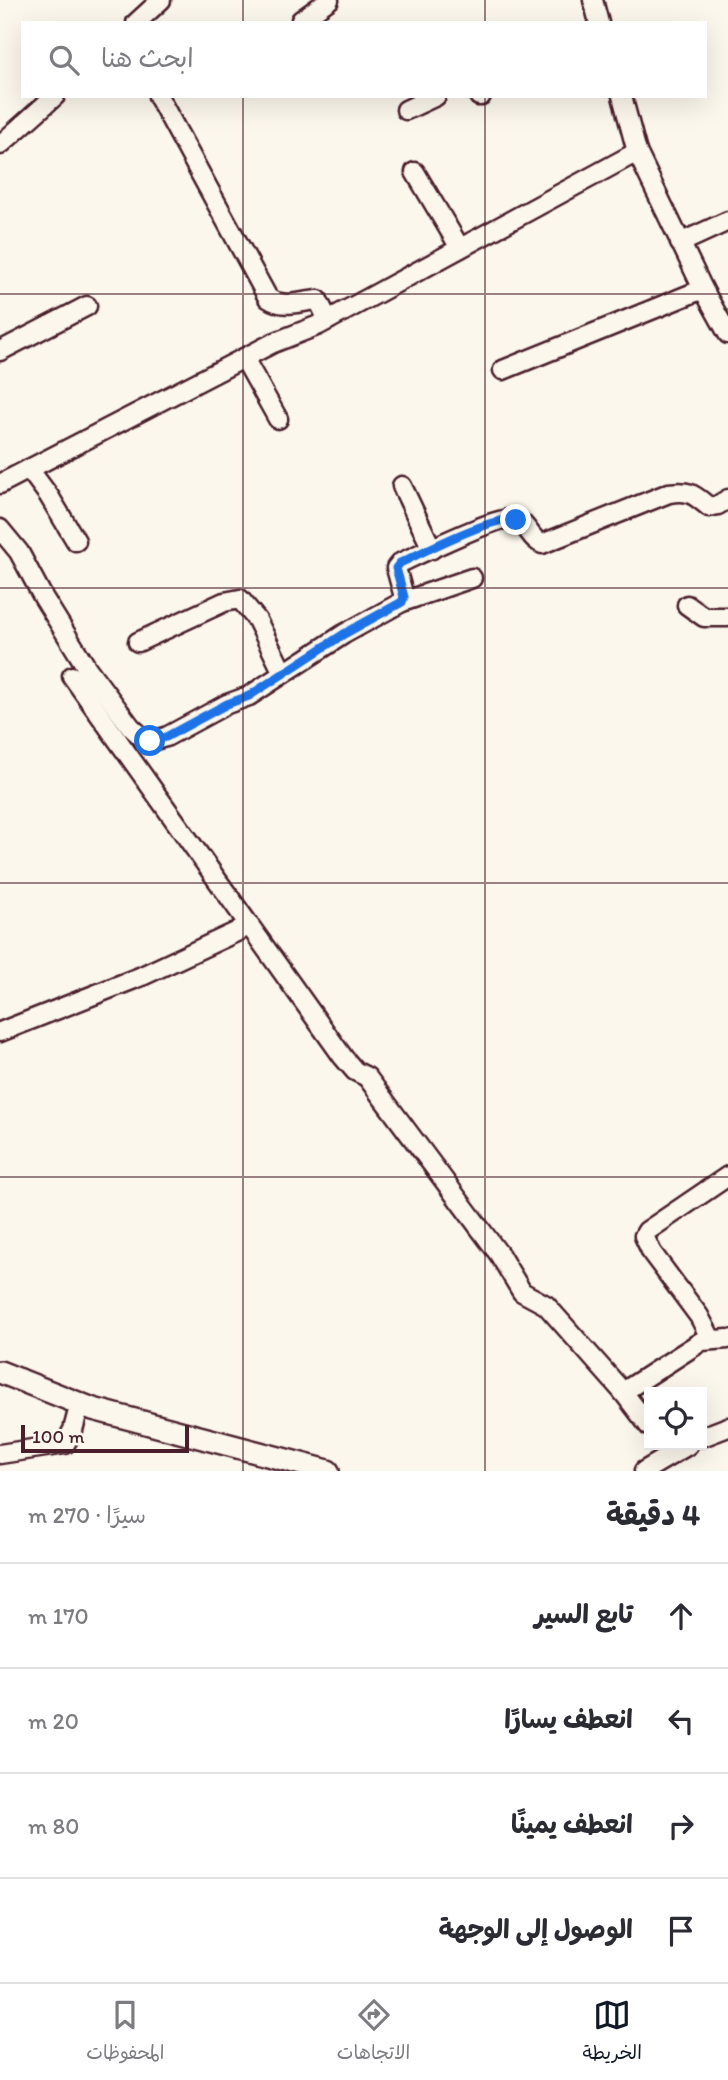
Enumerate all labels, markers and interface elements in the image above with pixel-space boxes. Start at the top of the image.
search box [21,21,707,98]
icon: search [45,41,83,79]
text: ابحث هنا [101,42,194,74]
route end [500,504,531,535]
route start [134,725,165,756]
map controls [644,1387,707,1450]
button: locate [644,1387,707,1450]
scale bar [21,1422,189,1454]
text: 100 m [32,1425,84,1448]
text: 4 دقيقة [606,1496,700,1533]
text: سيرًا · 270 m [28,1501,146,1529]
icon: ahead [662,1597,700,1635]
text: تابع السير [535,1598,633,1630]
text: 170 m [28,1602,89,1630]
icon: left [662,1702,700,1740]
text: انعطف يسارًا [504,1703,633,1735]
text: 20 m [28,1707,79,1735]
icon: right [662,1807,700,1845]
text: انعطف يمينًا [511,1808,633,1840]
text: 80 m [28,1812,79,1840]
icon: arrive [662,1912,700,1950]
text: الوصول إلى الوجهة [439,1913,633,1945]
tab: المحفوظات [86,1996,164,2069]
tab: الاتجاهات [337,1996,410,2069]
tab: الخريطة [583,1996,642,2069]

